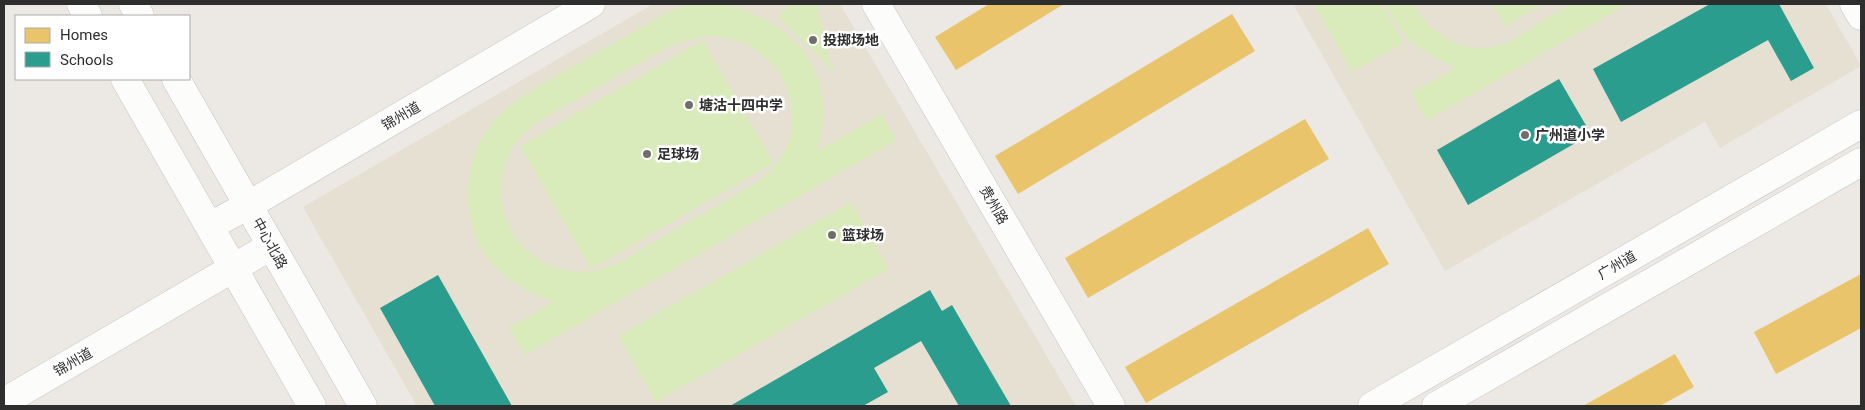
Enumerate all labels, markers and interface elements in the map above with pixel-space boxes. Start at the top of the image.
legend [15,15,190,80]
text: Homes [60,26,108,44]
place label: 投掷场地 [823,32,879,48]
marker: 投掷场地 [807,34,819,46]
text: Schools [60,51,114,69]
place label: 塘沽十四中学 [699,97,783,113]
street label: 锦州道 [379,99,423,133]
marker: 塘沽十四中学 [683,99,695,111]
place label: 广州道小学 [1535,127,1605,143]
marker: 广州道小学 [1519,129,1531,141]
place label: 足球场 [657,146,699,162]
marker: 足球场 [641,148,653,160]
street label: 贵州路 [977,183,1011,227]
street label: 中心北路 [249,215,291,271]
place label: 篮球场 [842,227,884,243]
marker: 篮球场 [826,229,838,241]
street label: 广州道 [1595,248,1639,282]
street label: 锦州道 [51,345,95,379]

